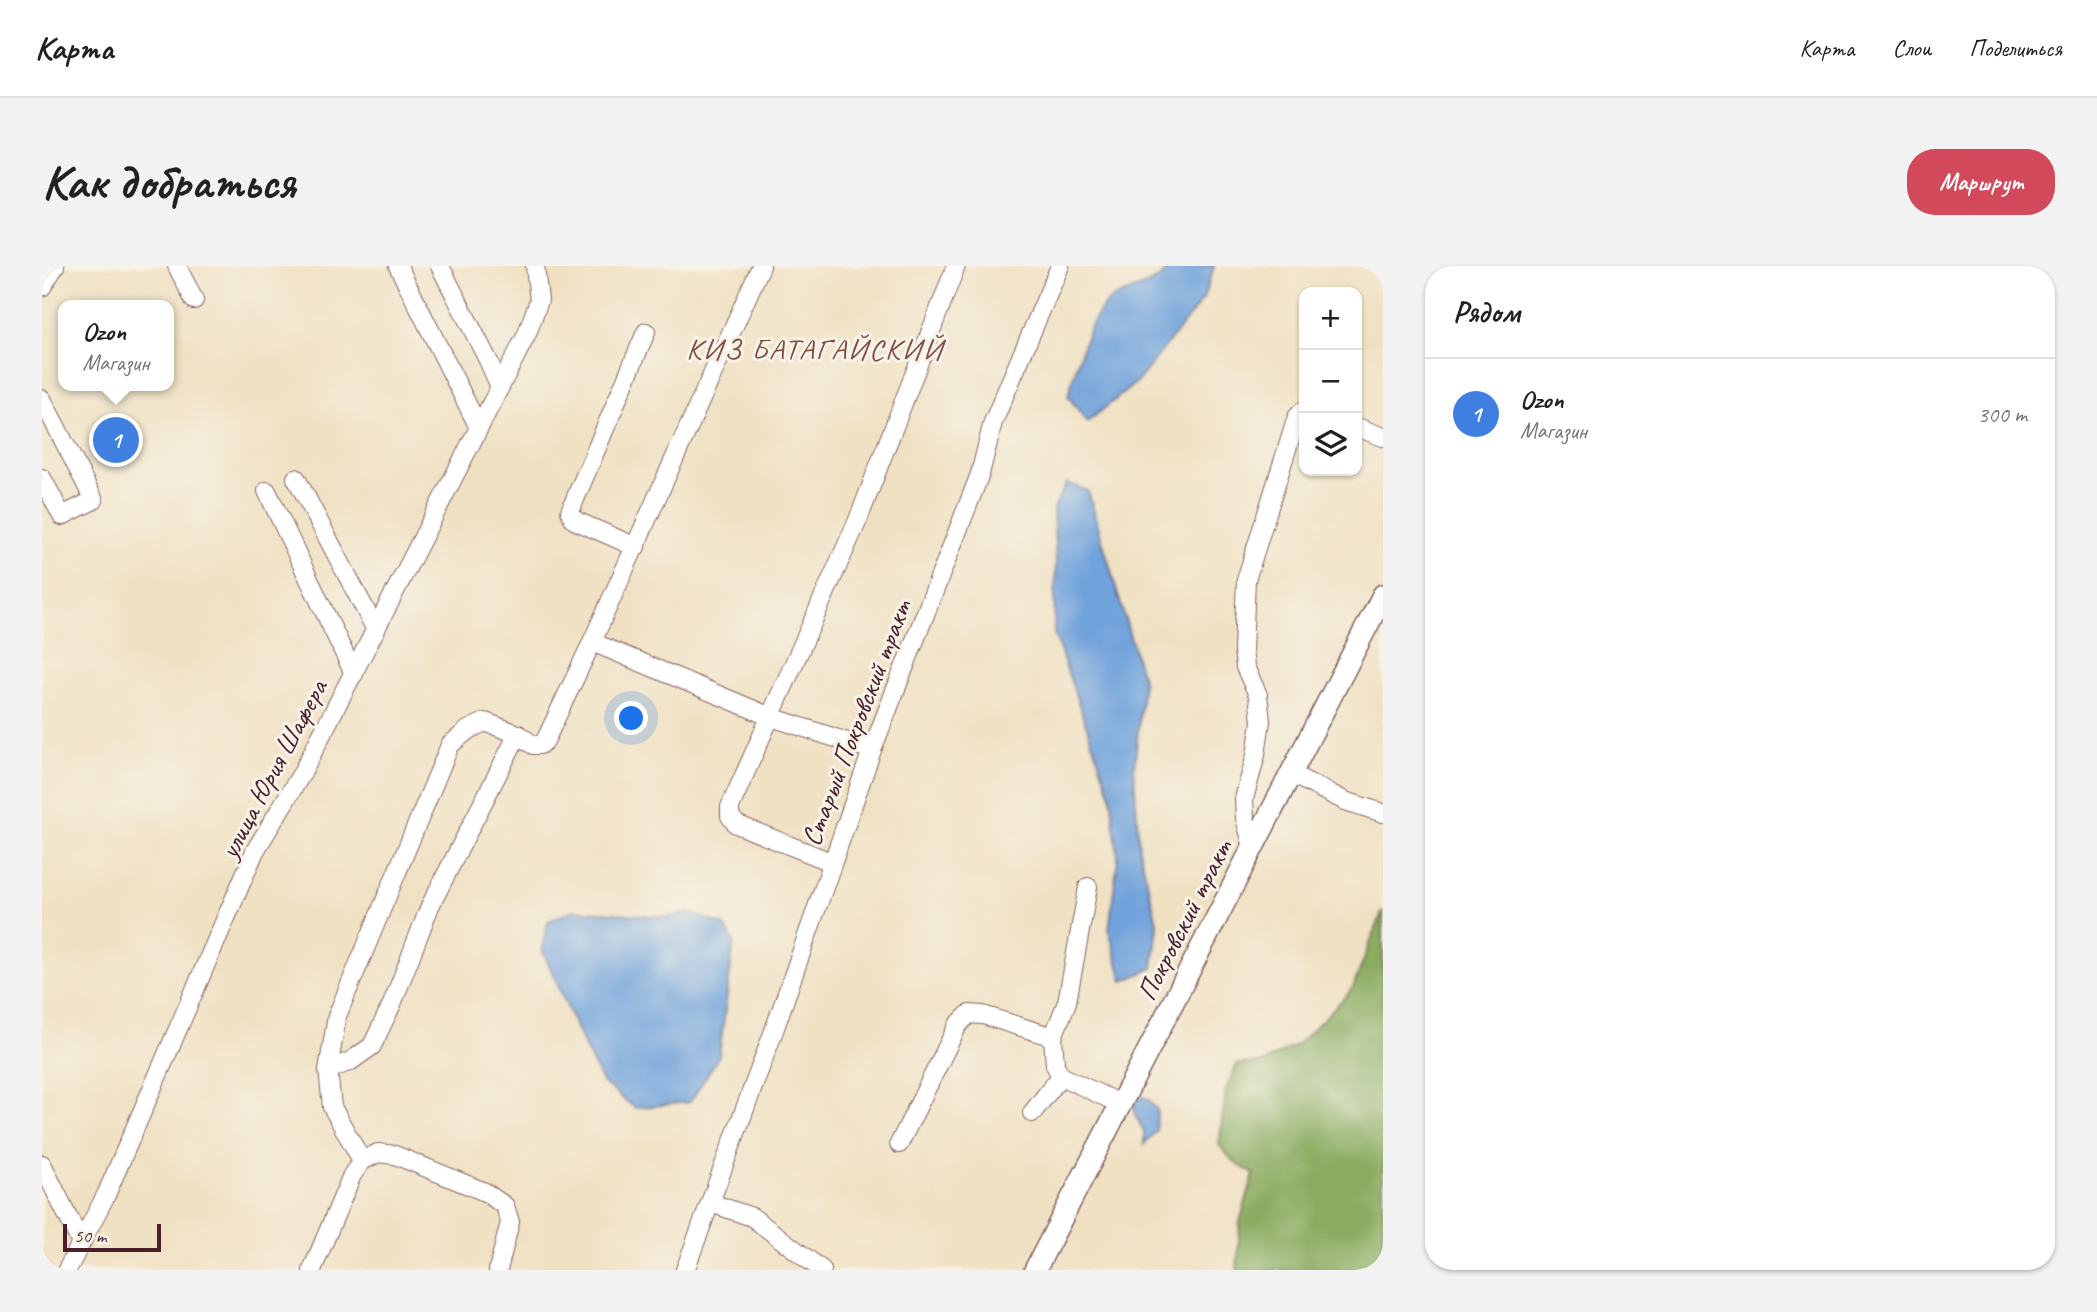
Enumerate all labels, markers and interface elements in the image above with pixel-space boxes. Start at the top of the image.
text: Карта [35,27,114,69]
text: Карта [1800,33,1854,63]
text: Слои [1892,33,1931,63]
text: Поделиться [1969,33,2062,63]
button: Маршрут [1907,149,2055,215]
text: Как добраться [42,151,295,213]
map controls [1299,287,1362,476]
button: + [1299,287,1362,350]
text: Рядом [1453,293,1520,331]
popup [58,300,174,391]
text: Ozon [82,315,126,348]
district label: КИЗ БАТАГАЙСКИЙ [686,330,947,368]
text: Магазин [82,348,150,377]
button: − [1299,350,1362,413]
text: Ozon [1520,383,1563,416]
text: 1 [1471,400,1481,429]
text: 300 m [1978,400,2027,429]
button: layers [1299,413,1362,476]
pin: 1 [93,414,139,466]
text: Магазин [1520,416,1587,445]
street label: Старый Покровский тракт [793,594,920,851]
street label: улица Юрия Шафера [210,672,336,866]
your location [614,701,648,735]
street label: Покровский тракт [1129,832,1240,1006]
scale bar [63,1221,161,1253]
text: 50 m [74,1224,106,1248]

